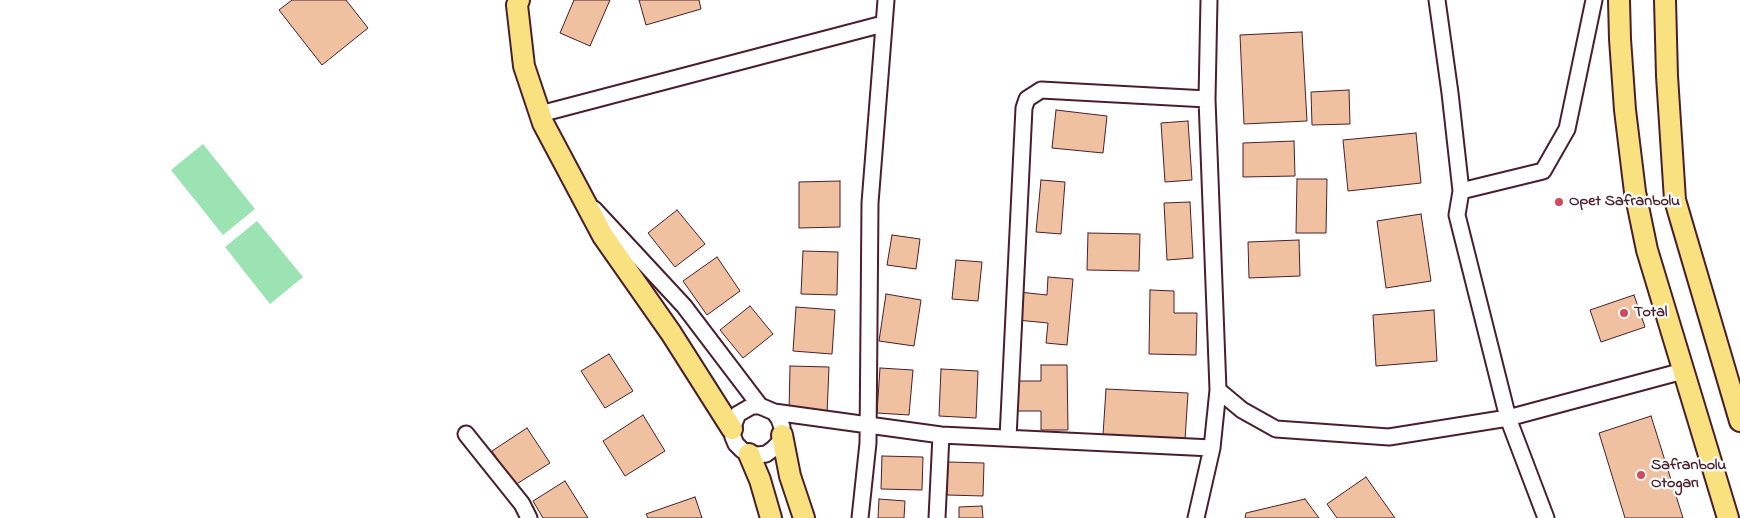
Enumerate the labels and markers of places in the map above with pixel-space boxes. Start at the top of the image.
place label: Opet Safranbolu [1569,192,1680,212]
marker: Opet Safranbolu [1553,196,1565,208]
place label: Total [1634,303,1668,323]
marker: Total [1618,307,1630,319]
place label: Safranbolu Otogarı [1651,456,1726,494]
marker: Safranbolu Otogarı [1635,469,1647,481]

